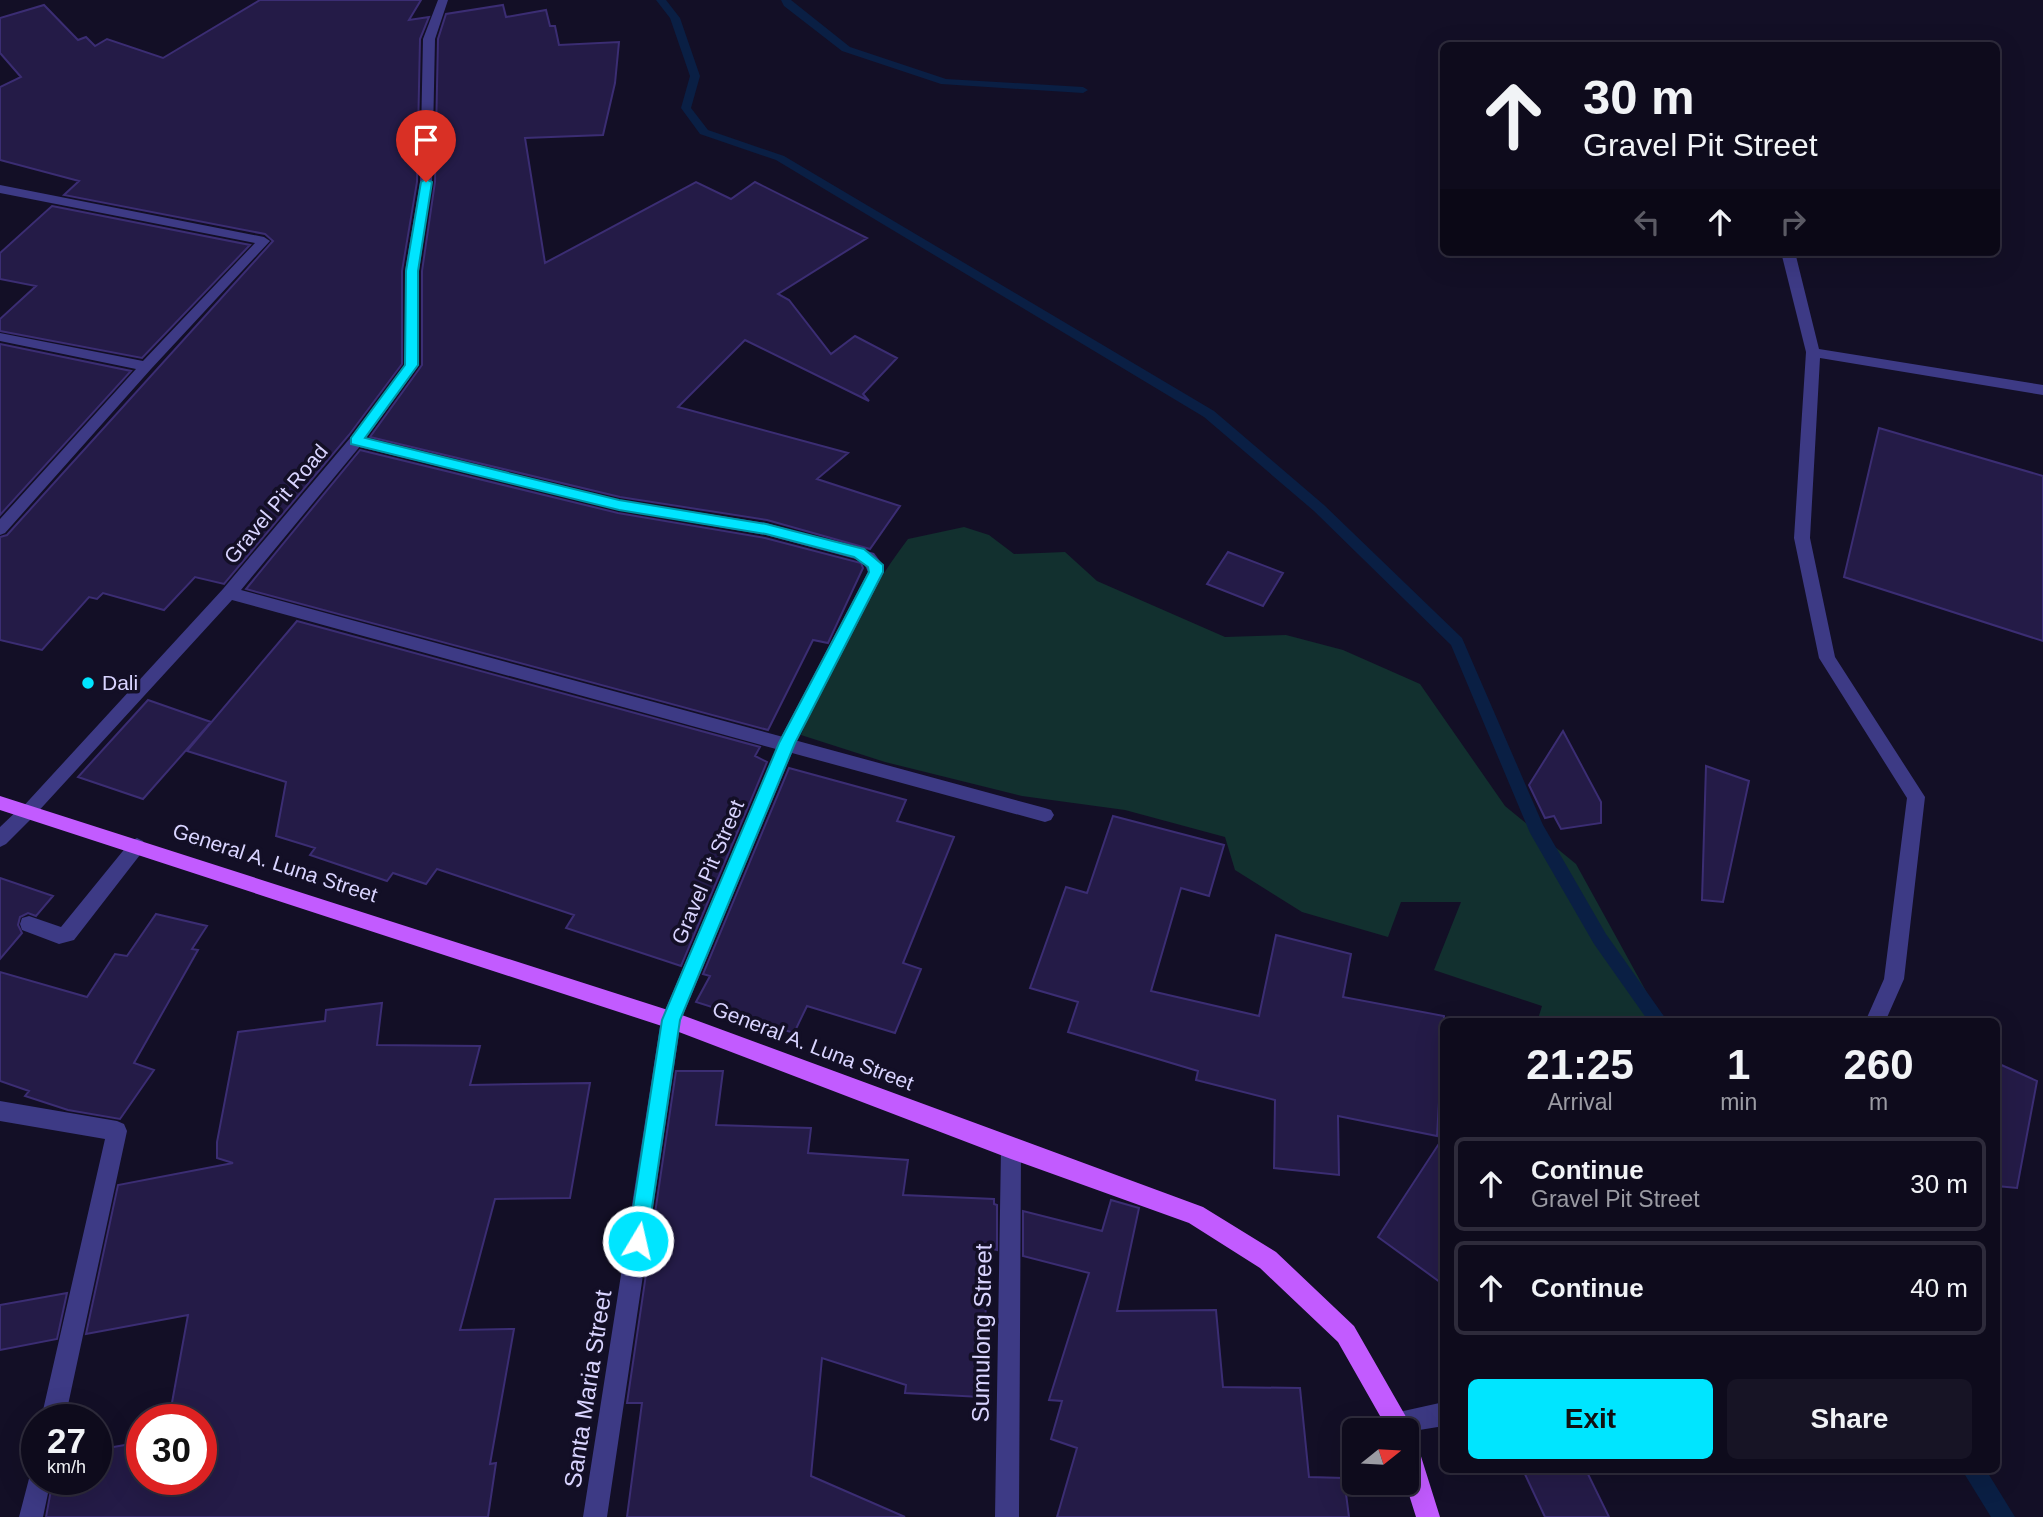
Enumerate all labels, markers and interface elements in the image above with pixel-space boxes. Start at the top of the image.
icon: ahead [1468,70,1559,161]
text: 30 m [1583,70,1695,124]
pin [396,110,456,182]
icon: arrive [407,121,445,159]
text: Gravel Pit Street [1583,127,1818,163]
icon: left [1628,203,1666,241]
icon: ahead [1701,203,1739,241]
icon: right [1774,203,1812,241]
street label: Gravel Pit Road [219,440,332,568]
place label: Dali [102,671,138,694]
marker: Dali [80,675,96,691]
street label: Gravel Pit Street [667,796,748,947]
street label: General A. Luna Street [170,819,380,907]
street label: General A. Luna Street [709,997,917,1095]
text: 21:25 [1526,1041,1634,1088]
text: 1 [1727,1041,1750,1088]
text: 260 [1844,1041,1914,1088]
text: Arrival [1547,1089,1613,1115]
text: min [1720,1089,1757,1115]
text: m [1869,1089,1888,1115]
text: Continue [1531,1155,1644,1185]
icon: ahead [1472,1165,1510,1203]
text: 30 m [1910,1169,1968,1199]
text: Gravel Pit Street [1531,1186,1700,1212]
position arrow [601,1204,675,1278]
street label: Sumulong Street [966,1243,997,1423]
icon: ahead [1472,1269,1510,1307]
text: Continue [1531,1273,1644,1303]
text: 40 m [1910,1273,1968,1303]
street label: Santa Maria Street [559,1288,617,1490]
button: Exit [1468,1379,1713,1459]
button: Share [1727,1379,1972,1459]
speed limit sign: 30 [126,1404,217,1495]
north arrow [1342,1418,1419,1494]
map controls [1342,1418,1419,1495]
text: 27 [47,1421,86,1460]
text: km/h [47,1457,86,1477]

